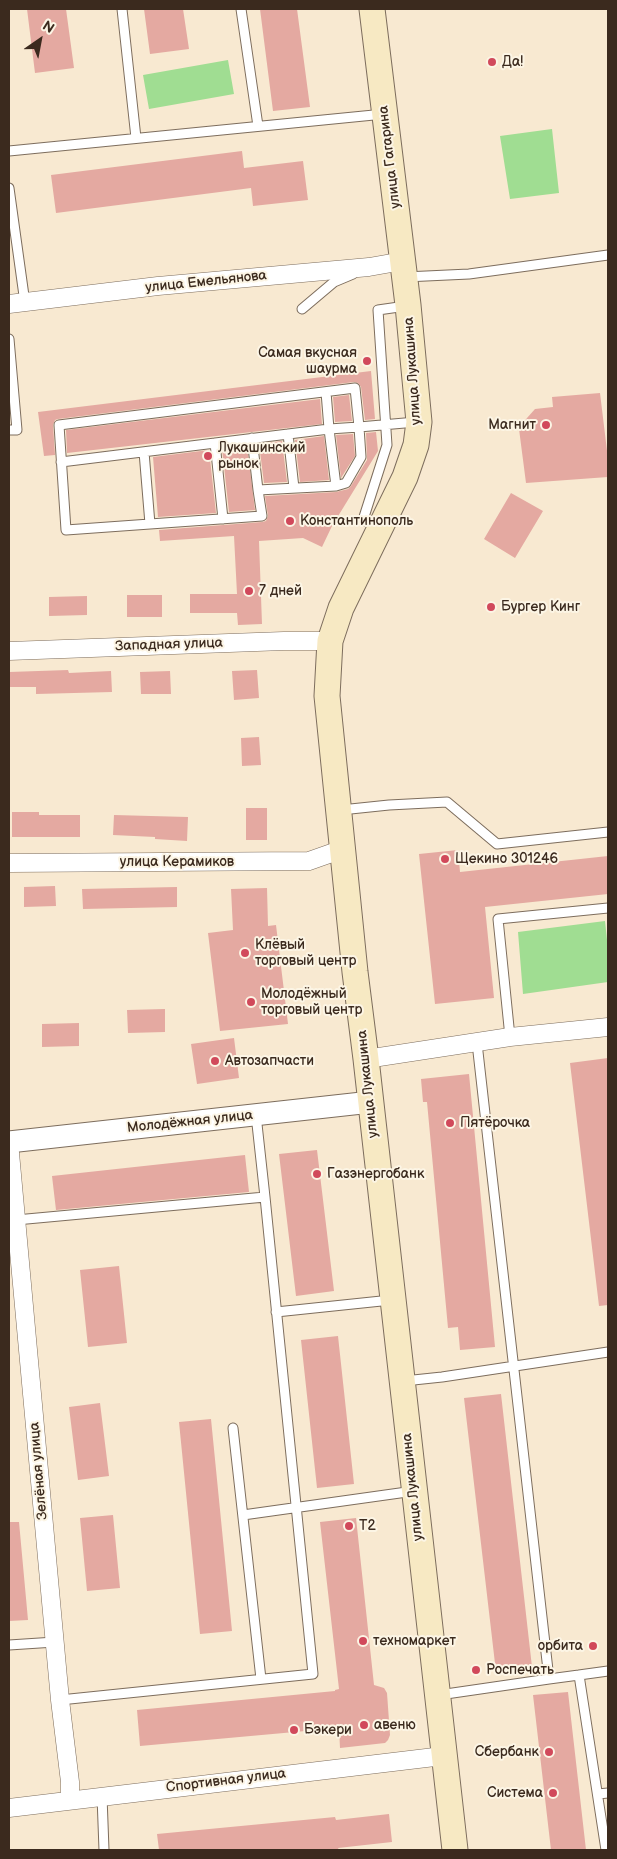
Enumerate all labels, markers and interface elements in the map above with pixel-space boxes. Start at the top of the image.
north arrow [15,15,65,65]
text: N [39,17,57,37]
place label: Да! [502,54,523,70]
marker: Да! [486,56,498,68]
street label: улица Гагарина [375,104,405,210]
street label: улица Емельянова [144,267,268,297]
street label: улица Лукашина [401,316,425,426]
place label: Самая вкусная шаурма [258,345,357,378]
marker: Самая вкусная шаурма [361,355,373,367]
place label: Магнит [488,417,536,433]
marker: Магнит [540,419,552,431]
place label: Лукашинский рынок [218,440,305,472]
marker: Лукашинский рынок [202,450,214,462]
place label: Константинополь [300,513,413,529]
marker: Константинополь [284,515,296,527]
place label: 7 дней [259,583,302,599]
marker: 7 дней [243,585,255,597]
place label: Бургер Кинг [501,599,580,615]
marker: Бургер Кинг [485,601,497,613]
street label: Западная улица [115,635,223,655]
place label: Щекино 301246 [455,851,558,867]
marker: Щекино 301246 [439,853,451,865]
street label: улица Керамиков [120,854,234,870]
place label: Клёвый торговый центр [255,937,356,970]
marker: Клёвый торговый центр [239,947,251,959]
place label: Молодёжный торговый центр [261,986,362,1019]
marker: Молодёжный торговый центр [245,996,257,1008]
street label: улица Лукашина [354,1029,382,1139]
place label: Автозапчасти [225,1053,314,1069]
marker: Автозапчасти [209,1055,221,1067]
street label: Молодёжная улица [126,1107,254,1137]
place label: Пятёрочка [460,1115,530,1131]
marker: Пятёрочка [444,1117,456,1129]
place label: Газэнергобанк [327,1166,424,1182]
marker: Газэнергобанк [311,1168,323,1180]
street label: Зелёная улица [26,1421,52,1521]
street label: улица Лукашина [399,1432,427,1542]
place label: T2 [359,1518,376,1534]
marker: T2 [343,1520,355,1532]
place label: техномаркет [373,1633,456,1649]
marker: техномаркет [357,1635,369,1647]
place label: орбита [538,1638,583,1654]
marker: орбита [587,1640,599,1652]
place label: Роспечать [486,1662,554,1678]
marker: Роспечать [470,1664,482,1676]
place label: авеню [374,1717,416,1733]
marker: авеню [358,1719,370,1731]
place label: Бэкери [304,1722,352,1738]
marker: Бэкери [288,1724,300,1736]
place label: Сбербанк [475,1744,539,1760]
marker: Сбербанк [543,1746,555,1758]
street label: Спортивная улица [165,1765,287,1797]
place label: Система [487,1785,543,1801]
marker: Система [547,1787,559,1799]

